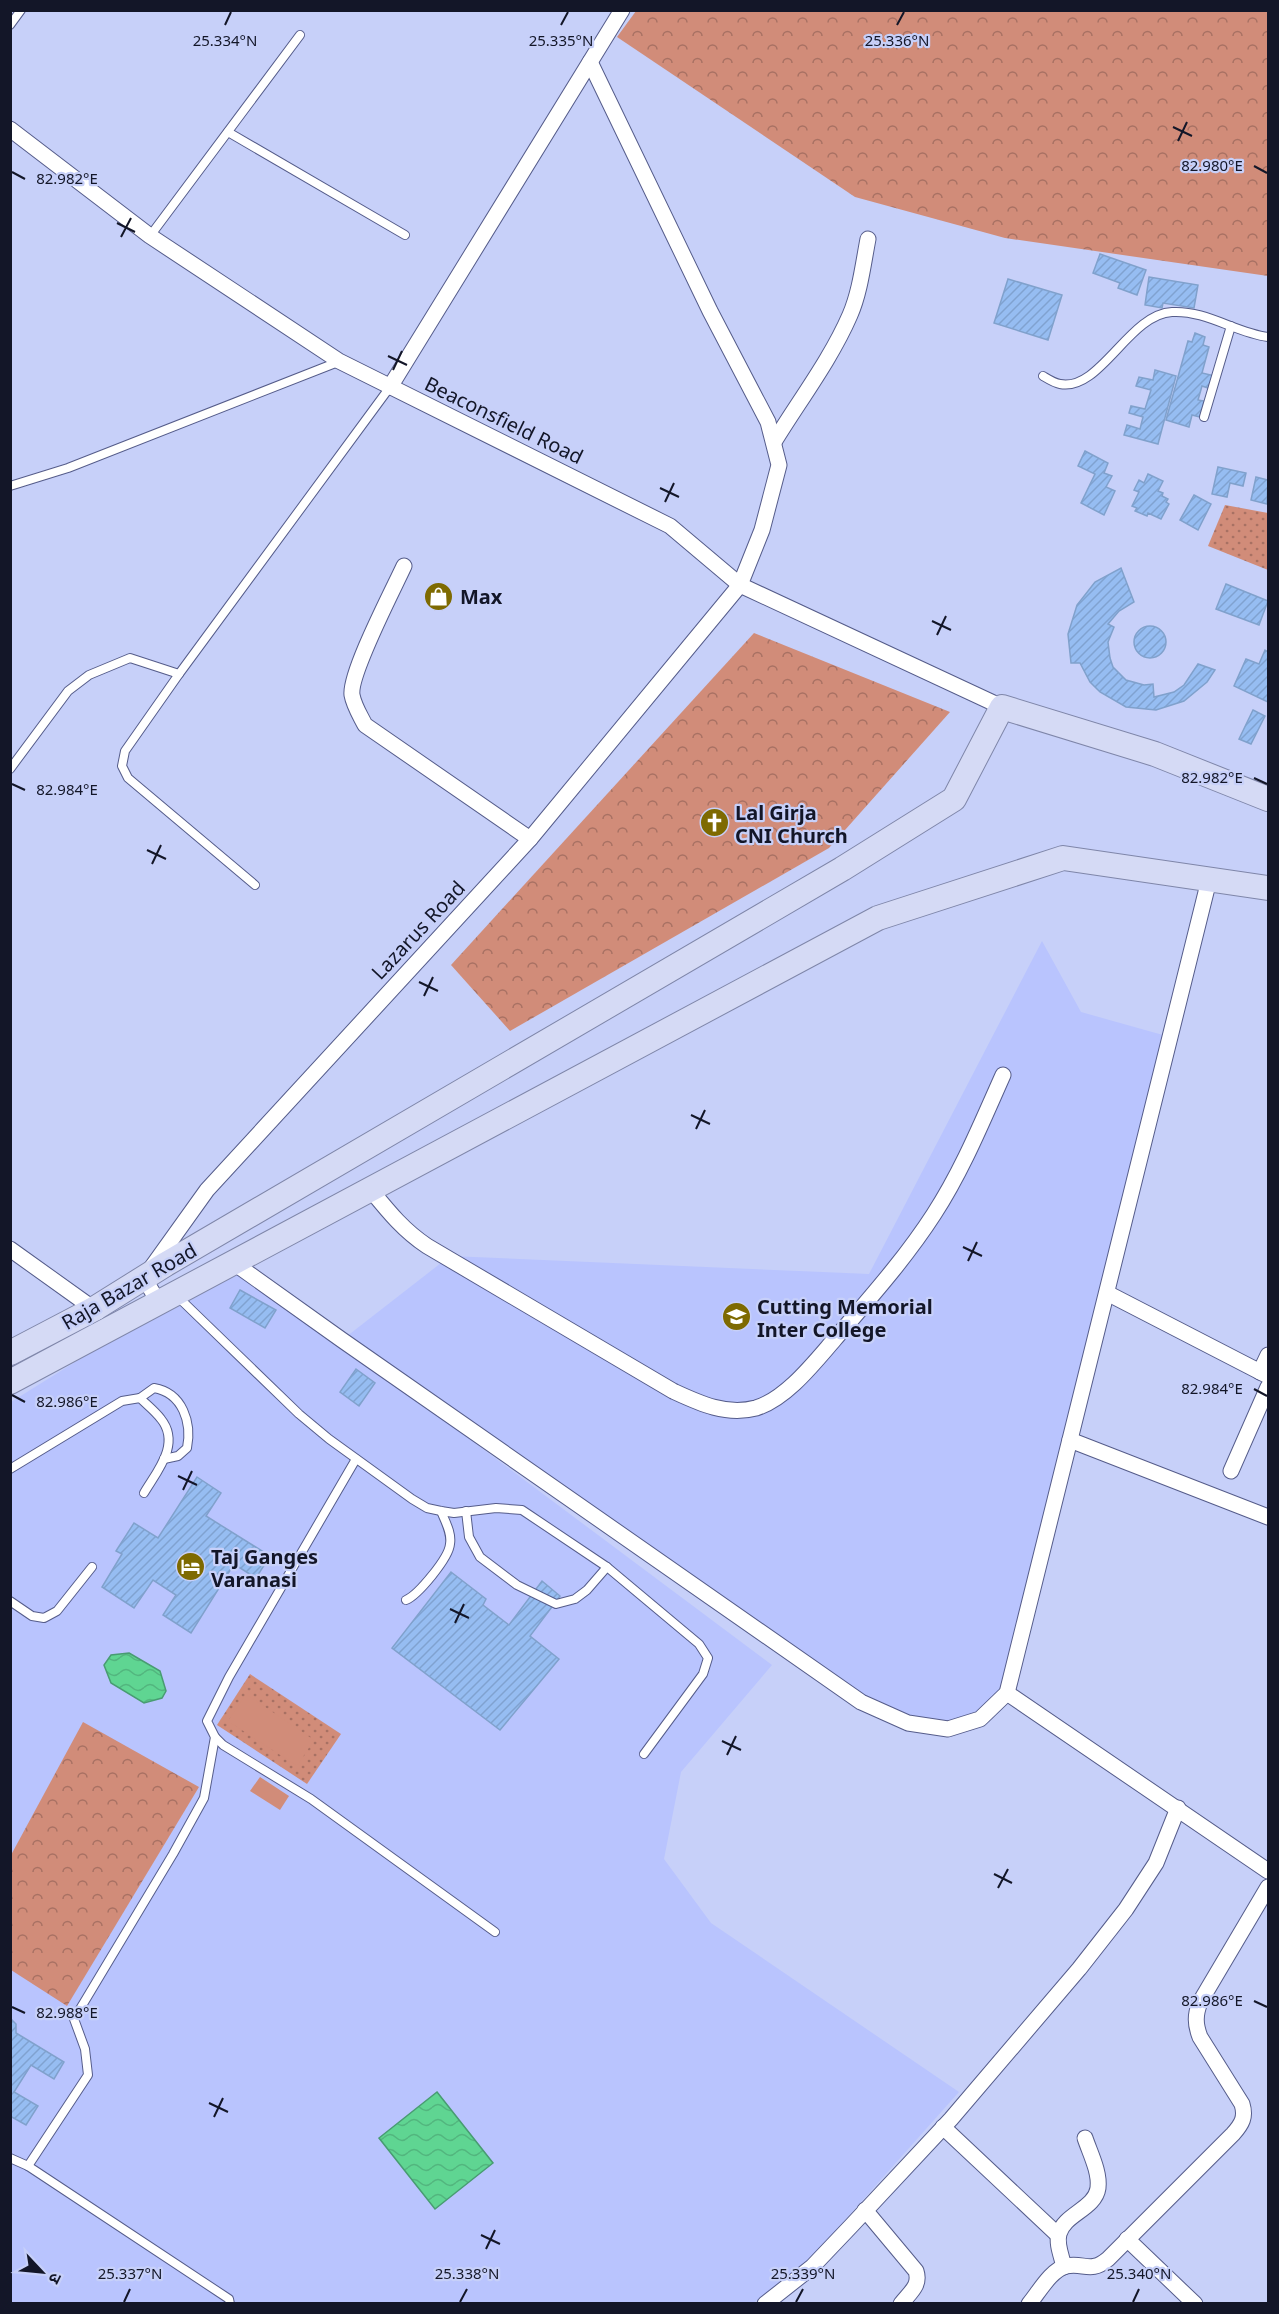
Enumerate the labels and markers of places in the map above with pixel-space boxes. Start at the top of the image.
shop icon: Max [423,580,455,612]
place label: Max [460,583,503,610]
place label: Lal Girja CNI Church [735,799,848,849]
church icon: Lal Girja CNI Church [698,807,730,839]
place label: Cutting Memorial Inter College [757,1293,933,1343]
school or university icon: Cutting Memorial Inter College [720,1301,752,1333]
place label: Taj Ganges Varanasi [211,1543,318,1593]
hotel icon: Taj Ganges Varanasi [174,1551,206,1583]

